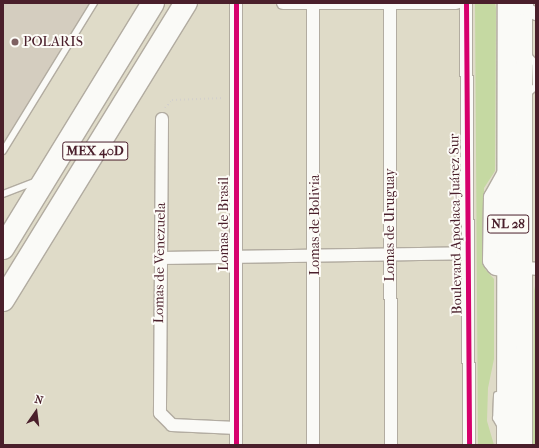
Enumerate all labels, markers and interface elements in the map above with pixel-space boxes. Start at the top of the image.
place label: POLARIS [23,34,83,50]
marker: POLARIS [10,37,20,47]
street label: Boulevard Apodaca-Juárez Sur [446,133,466,315]
road number: MEX 40D [62,140,128,162]
street label: Lomas de Uruguay [382,168,398,282]
street label: Lomas de Bolivia [307,175,323,275]
street label: Lomas de Brasil [216,177,232,271]
street label: Lomas de Venezuela [151,202,169,324]
road number: NL 28 [487,213,529,235]
north arrow [16,392,56,432]
text: N [33,393,45,407]

